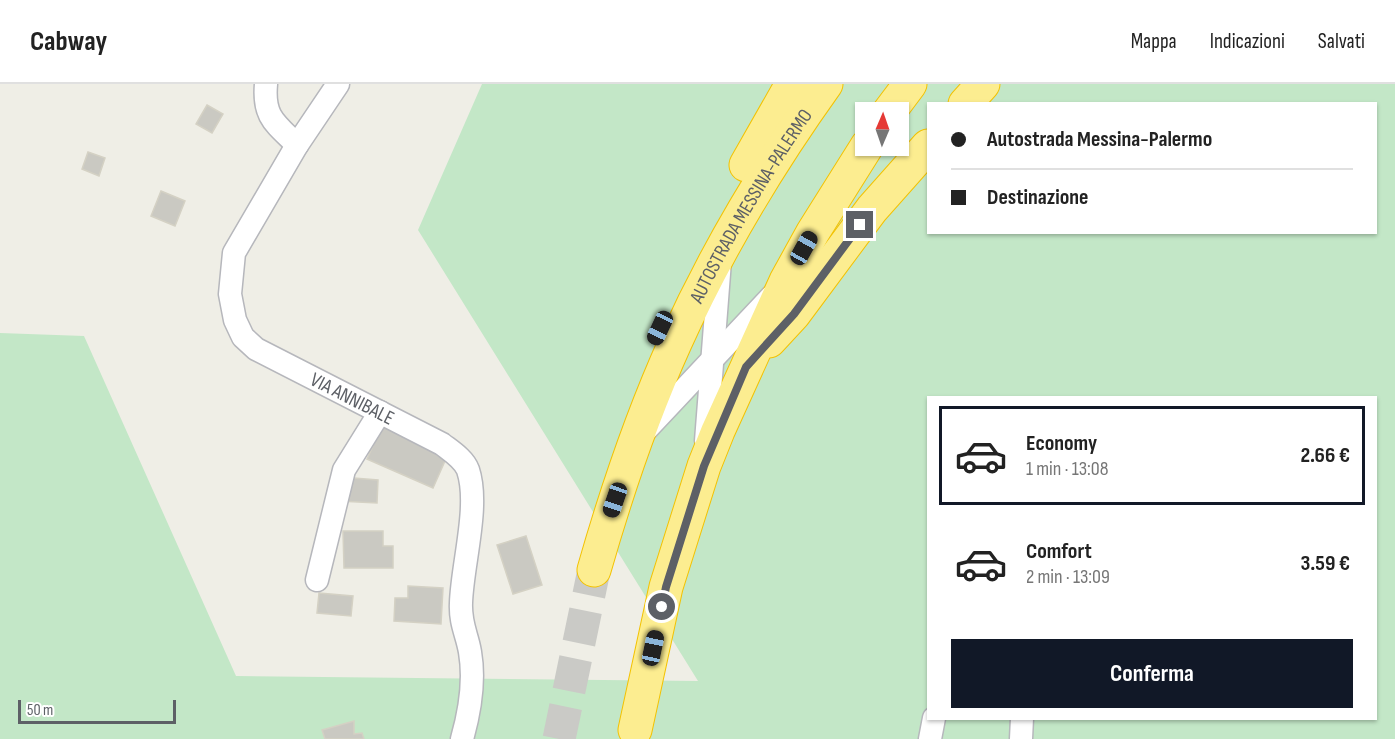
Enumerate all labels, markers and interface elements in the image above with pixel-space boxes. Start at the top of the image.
text: Cabway [30,25,107,58]
text: Mappa [1131,29,1177,54]
text: Indicazioni [1210,29,1285,54]
text: Salvati [1318,29,1365,54]
north arrow [855,102,909,156]
map controls [855,102,909,156]
street label: AUTOSTRADA MESSINA-PALERMO [684,105,818,308]
text: Autostrada Messina-Palermo [987,126,1212,153]
text: Destinazione [987,184,1088,211]
route end [846,211,873,238]
car [787,228,821,268]
car [644,308,676,348]
street label: VIA ANNIBALE [306,368,398,431]
icon: car [954,429,1008,483]
text: Economy [1026,430,1097,457]
text: 2.66 € [1300,442,1350,469]
text: 1 min · 13:08 [1026,457,1108,481]
car [601,480,629,520]
icon: car [954,537,1008,591]
text: Comfort [1026,538,1092,565]
text: 3.59 € [1300,550,1350,577]
text: 2 min · 13:09 [1026,565,1110,589]
route start [648,593,675,620]
car [640,629,666,667]
button: Conferma [951,639,1353,708]
scale bar [18,697,176,724]
text: 50 m [27,701,53,720]

